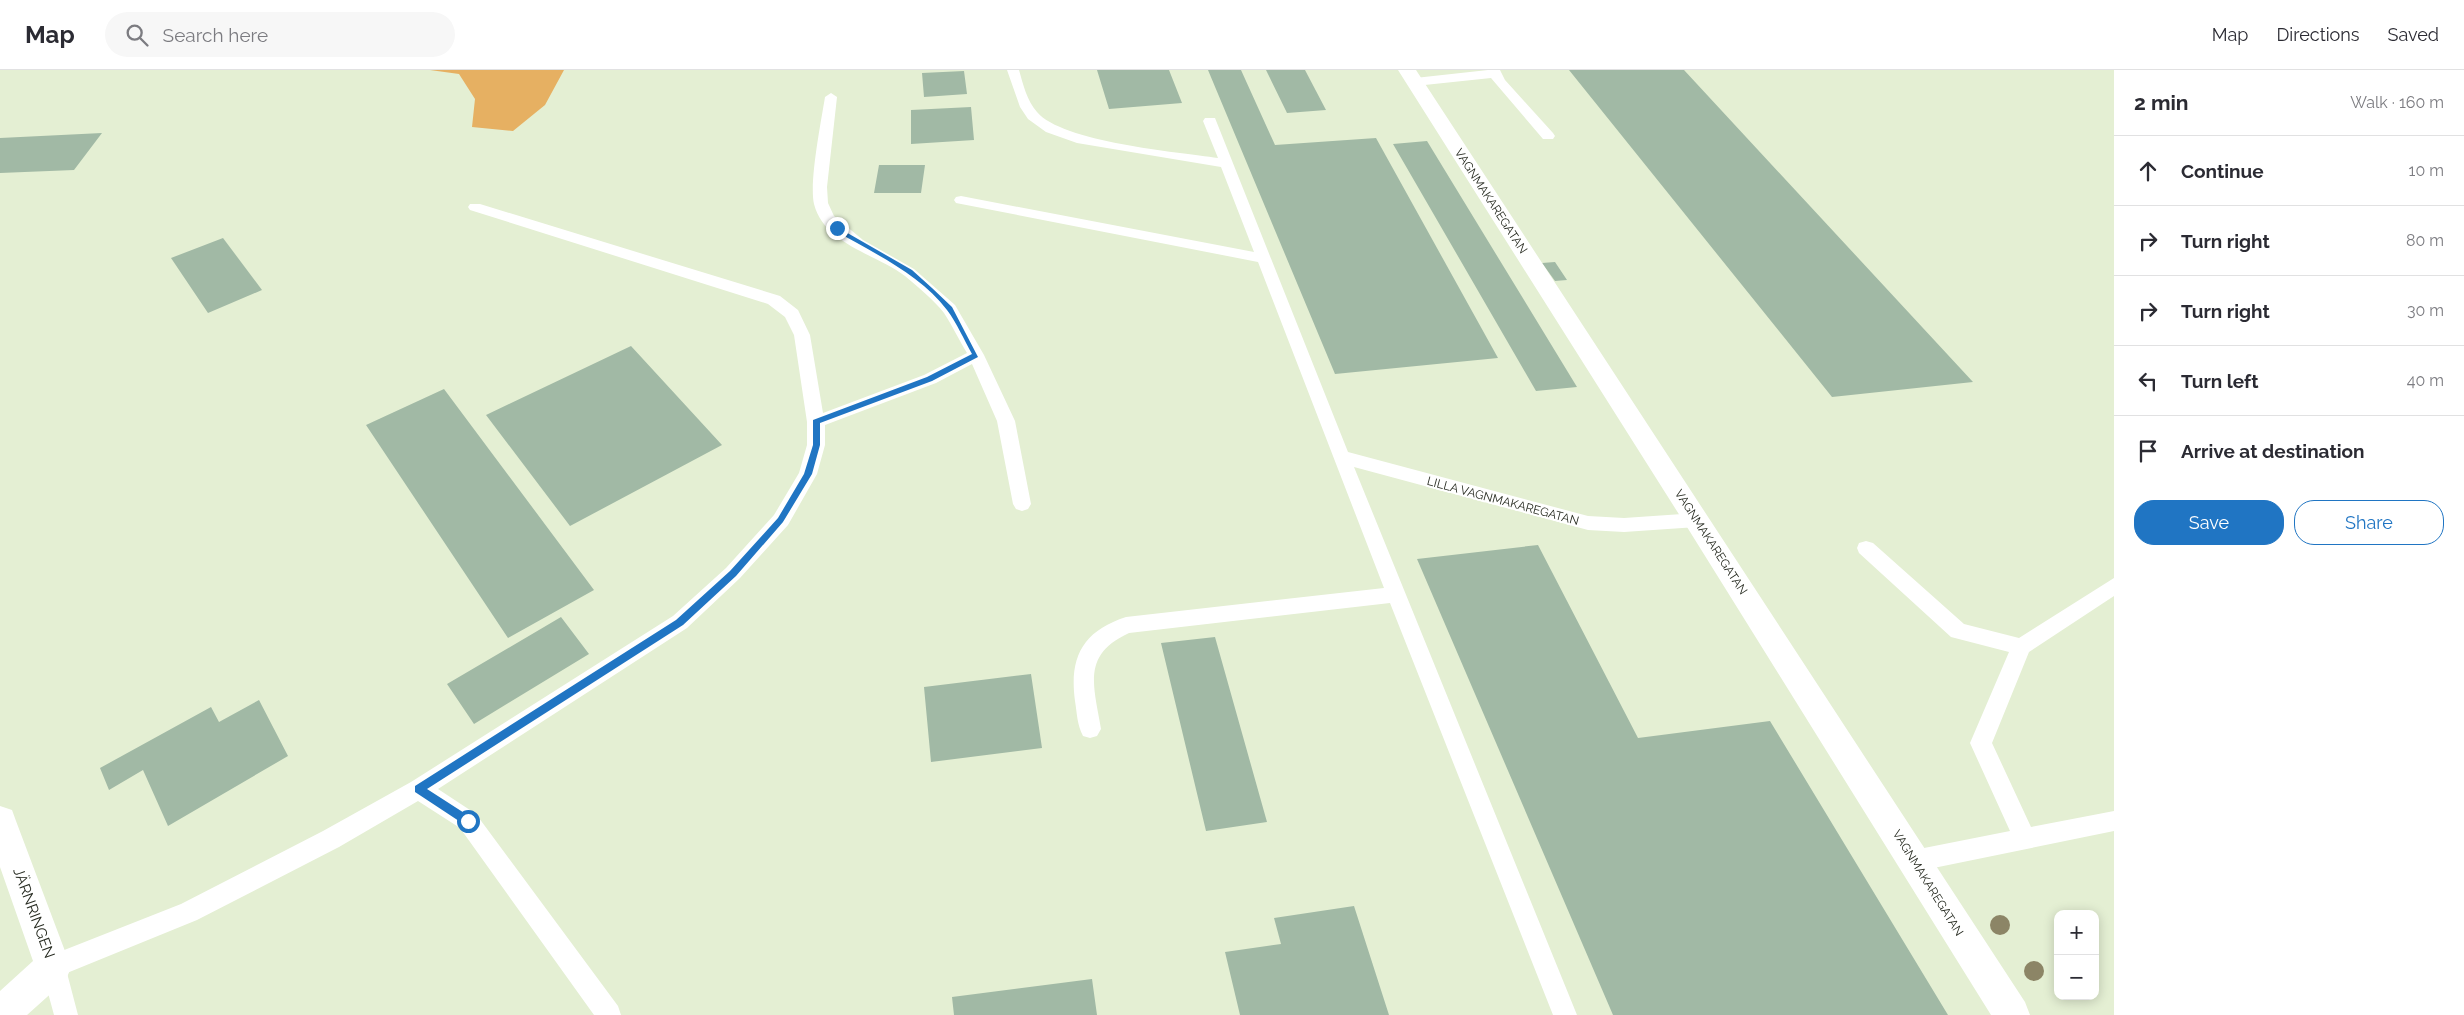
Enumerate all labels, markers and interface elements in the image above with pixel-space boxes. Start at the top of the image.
search box [105,12,455,57]
text: Map [25,20,75,49]
icon: search [123,21,151,49]
text: Search here [163,24,268,46]
text: Map [2212,24,2248,45]
text: Directions [2276,24,2360,45]
text: Saved [2388,24,2439,45]
text: 2 min [2134,90,2188,115]
text: Walk · 160 m [2350,93,2444,112]
street label: VAGNMAKAREGATAN [1452,146,1530,256]
icon: ahead [2134,157,2162,185]
text: Continue [2181,160,2264,182]
text: 10 m [2409,161,2444,180]
route end [826,217,849,240]
icon: right [2134,227,2162,255]
text: Turn right [2181,230,2270,252]
text: 80 m [2406,231,2444,250]
icon: right [2134,297,2162,325]
text: Turn right [2181,300,2270,322]
text: 30 m [2407,301,2444,320]
icon: left [2134,367,2162,395]
text: Turn left [2181,370,2258,392]
text: 40 m [2407,371,2444,390]
icon: arrive [2134,437,2162,465]
text: Arrive at destination [2181,440,2365,462]
street label: LILLA VAGNMAKAREGATAN [1426,474,1580,528]
street label: VAGNMAKAREGATAN [1672,487,1750,597]
button: Save [2134,500,2284,545]
button: Share [2294,500,2444,545]
route start [457,810,480,833]
street label: VAGNMAKAREGATAN [1890,827,1966,939]
street label: JÄRNRINGEN [9,865,60,961]
map controls [2054,910,2099,1000]
button: + [2054,910,2099,955]
button: − [2054,955,2099,1000]

